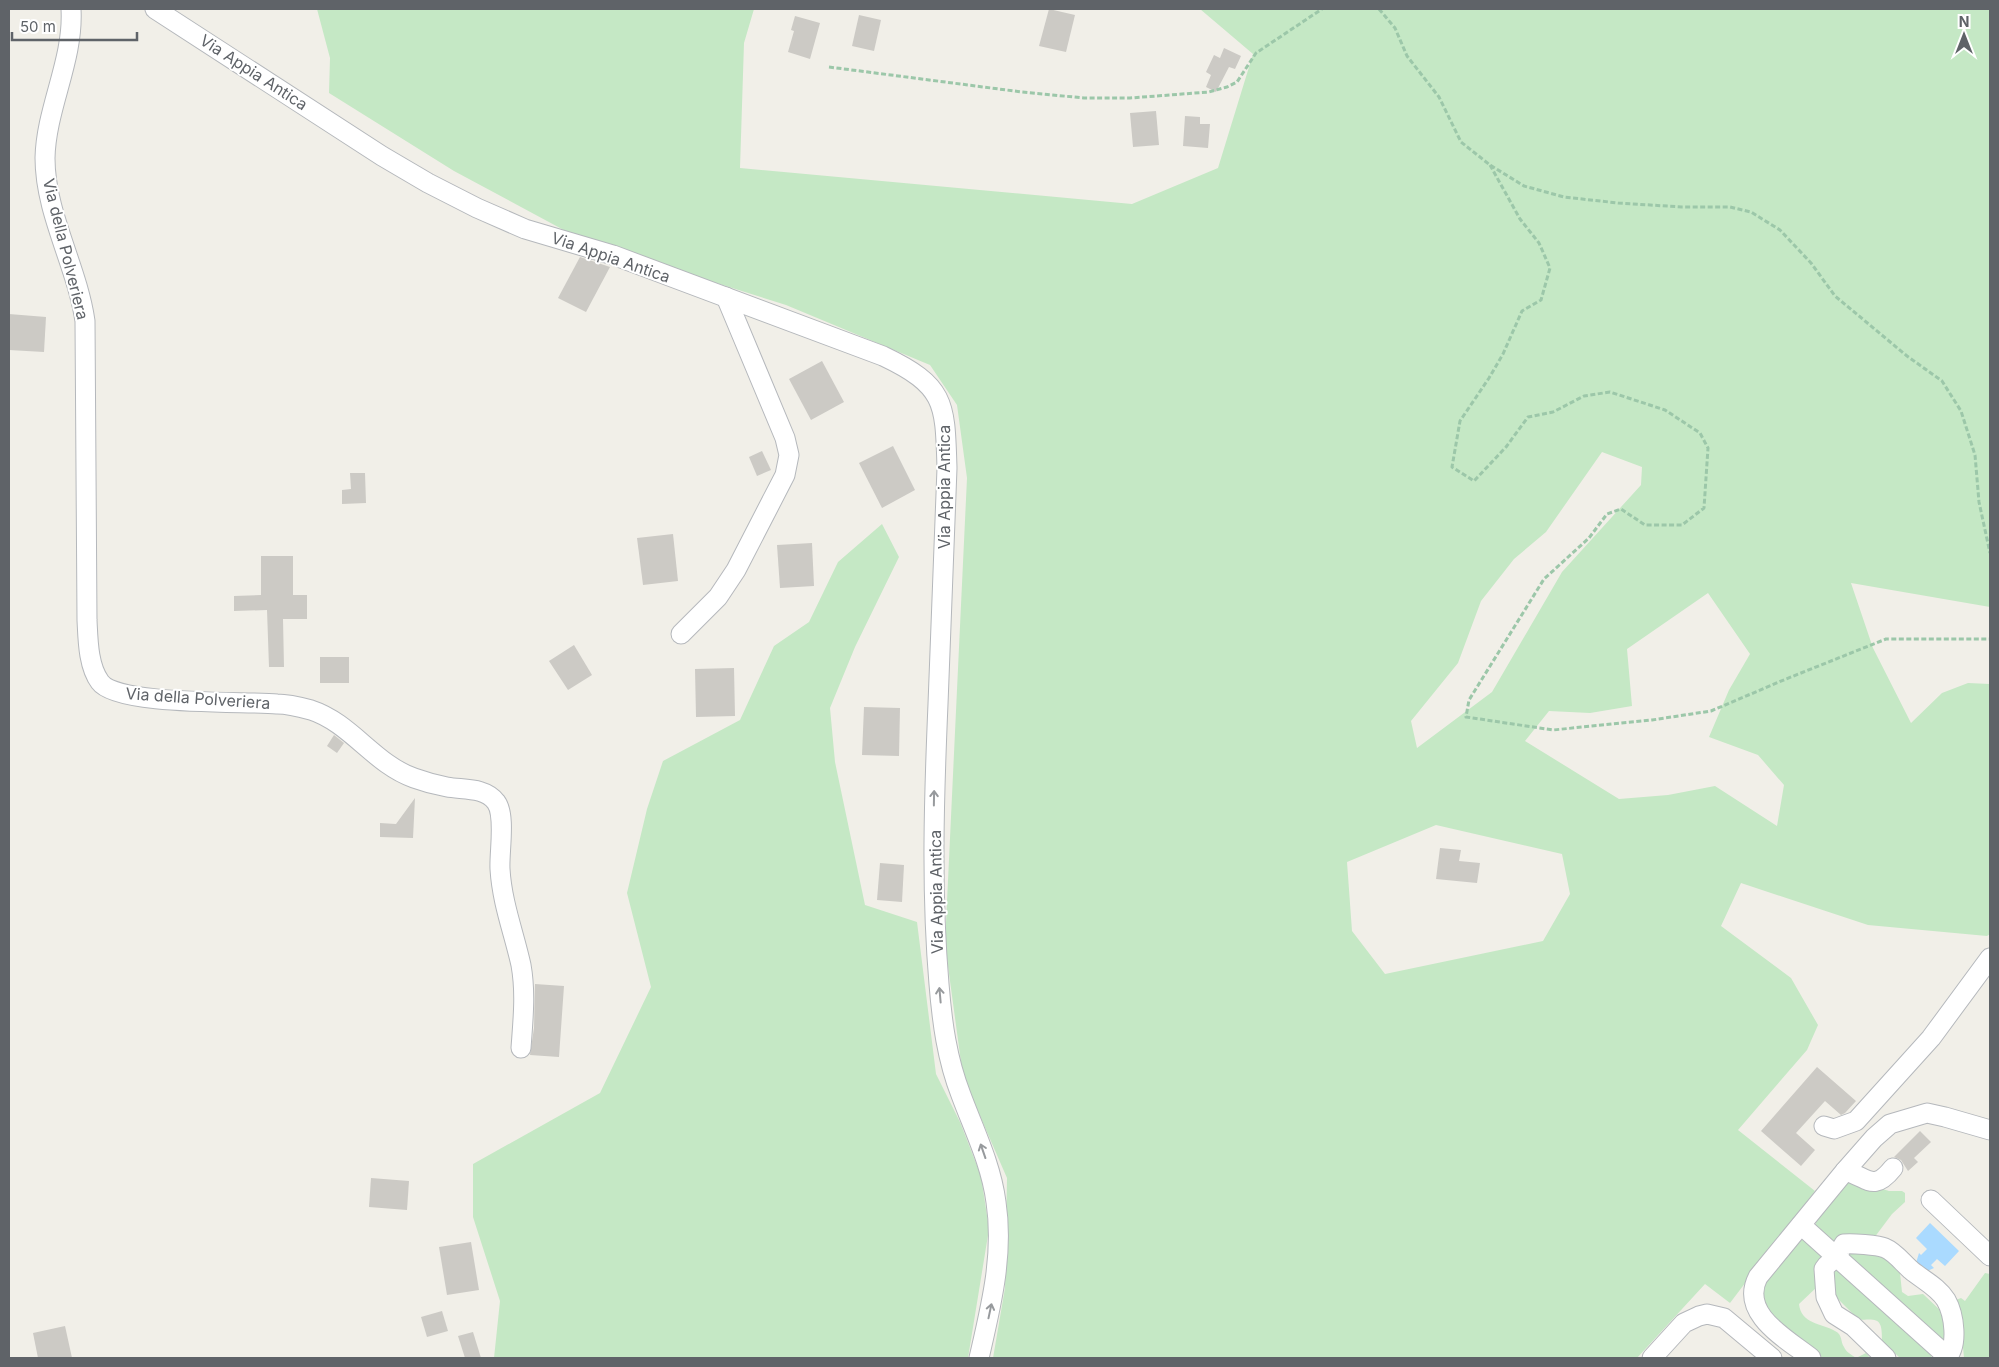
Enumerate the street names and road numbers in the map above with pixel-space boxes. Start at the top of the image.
street label: Via Appia Antica [196,30,312,114]
street label: Via della Polveriera [39,176,93,322]
street label: Via Appia Antica [549,227,673,287]
street label: Via Appia Antica [934,425,954,549]
street label: Via della Polveriera [125,683,271,713]
street label: Via Appia Antica [925,830,947,954]

